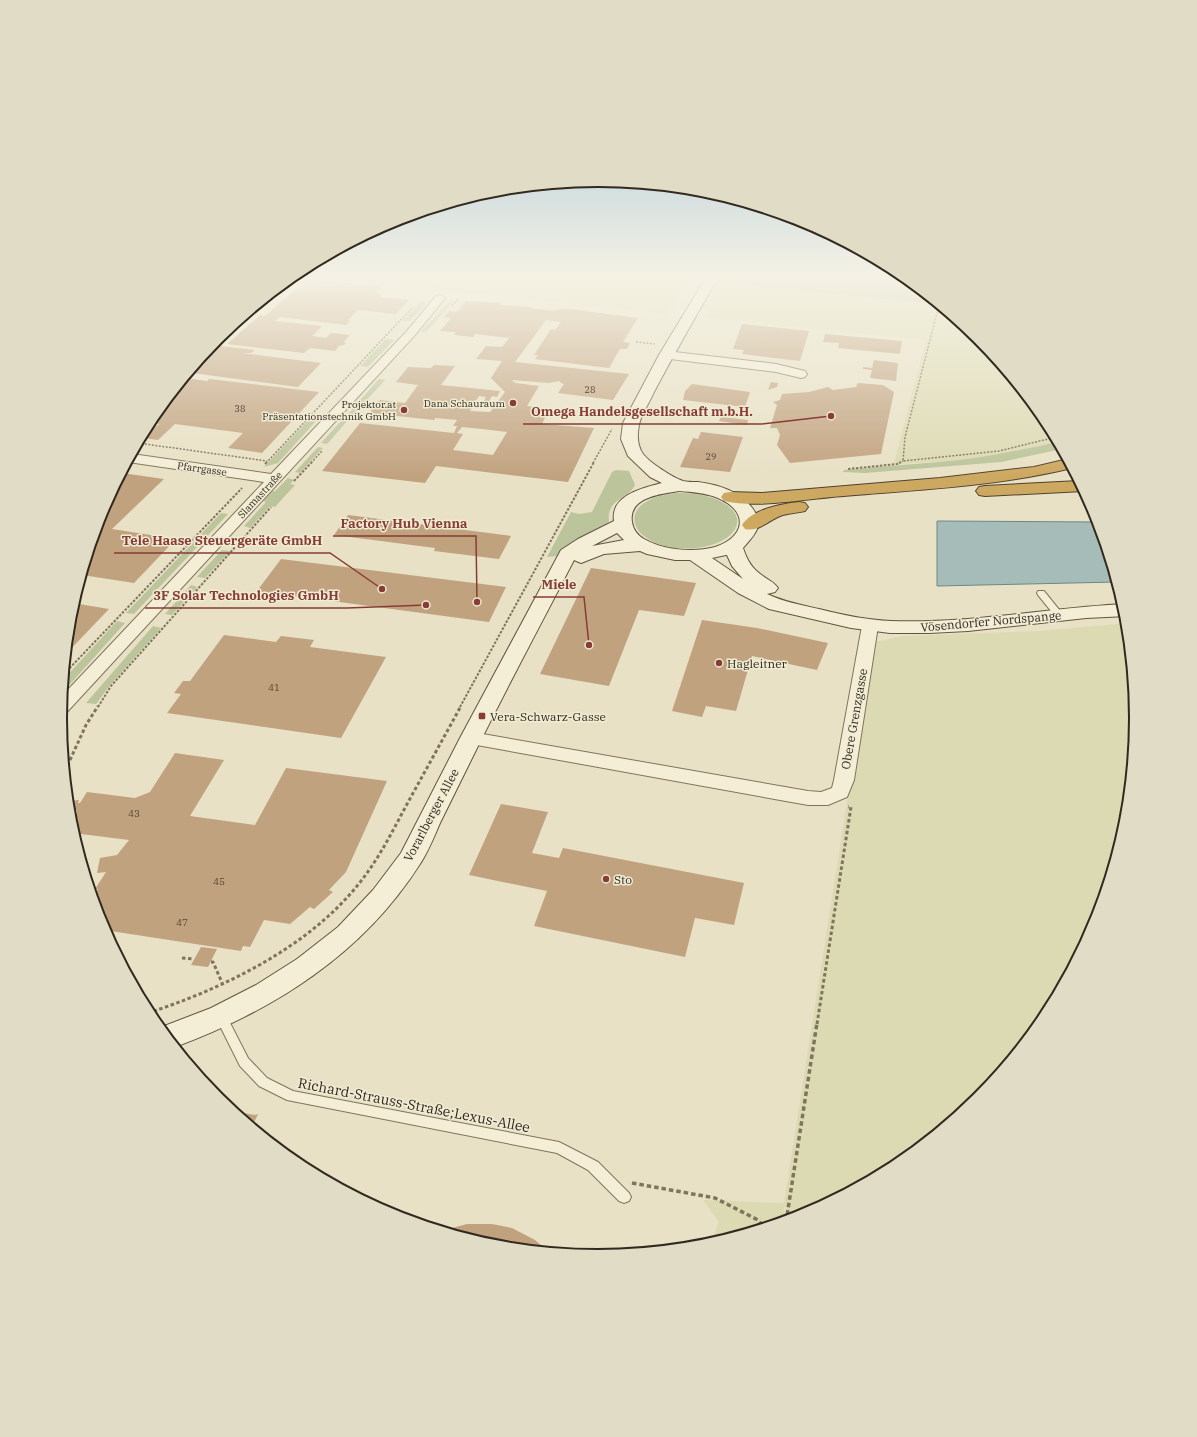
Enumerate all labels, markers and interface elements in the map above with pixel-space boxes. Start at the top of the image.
house number: 28 [585,384,595,395]
place label: Dana Schauraum [424,397,505,410]
place label: Projektor.at Präsentationstechnik GmbH [262,398,396,423]
marker: Dana Schauraum [508,398,518,408]
callout: Omega Handelsgesellschaft m.b.H. [523,399,761,424]
house number: 38 [235,403,245,414]
text: Omega Handelsgesellschaft m.b.H. [531,403,753,420]
marker: Projektor.at Präsentationstechnik GmbH [399,405,409,415]
house number: 29 [706,451,716,462]
street label: Pfarrgasse [176,459,228,479]
street label: Slamastraße [235,469,285,521]
callout: Factory Hub Vienna [333,511,476,536]
text: Factory Hub Vienna [340,515,468,532]
callout: Tele Haase Steuergeräte GmbH [114,528,330,553]
text: Tele Haase Steuergeräte GmbH [122,532,323,549]
callout: Miele [533,572,584,597]
text: Miele [542,576,576,593]
callout: 3F Solar Technologies GmbH [145,583,347,608]
text: 3F Solar Technologies GmbH [153,587,339,604]
street label: Vösendorfer Nordspange [920,607,1062,635]
place label: Hagleitner [727,656,788,671]
marker: Hagleitner [714,658,724,668]
street label: Obere Grenzgasse [838,667,870,771]
house number: 41 [268,681,280,694]
place label: Vera-Schwarz-Gasse [490,709,606,724]
marker: Vera-Schwarz-Gasse [477,711,487,721]
street label: Vorarlberger Allee [400,766,462,864]
house number: 43 [128,807,140,820]
place label: Sto [614,872,632,887]
marker: Sto [601,874,611,884]
house number: 45 [213,875,225,888]
house number: 47 [176,916,188,929]
street label: Richard-Strauss-Straße;Lexus-Allee [296,1074,532,1136]

